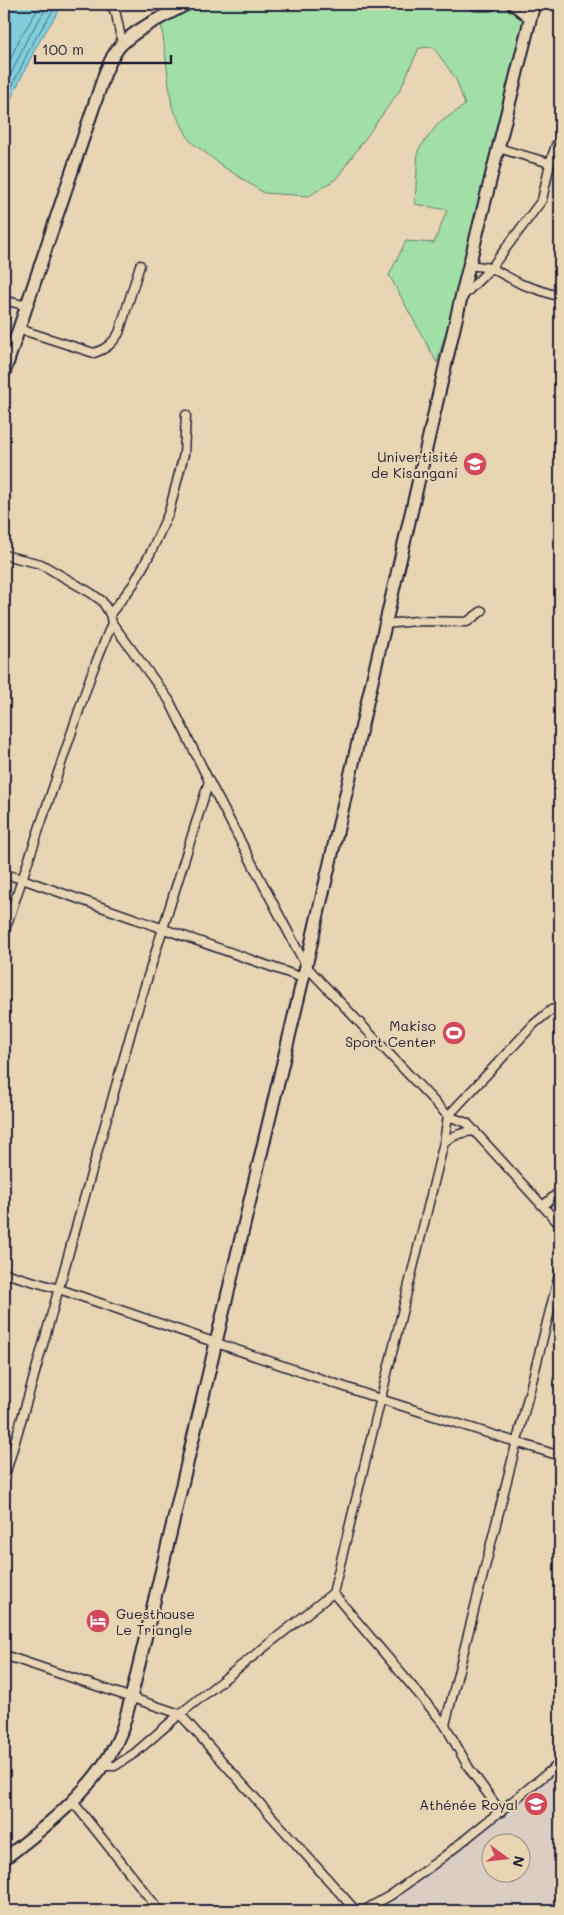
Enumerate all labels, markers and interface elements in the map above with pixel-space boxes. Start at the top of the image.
scale bar [35,32,171,64]
text: 100 m [42,39,84,59]
place label: Univertisité de Kisangani [371,447,458,482]
school or university icon: Univertisité de Kisangani [462,451,488,477]
place label: Makiso Sport Center [345,1016,436,1051]
sports icon: Makiso Sport Center [441,1020,467,1046]
place label: Guesthouse Le Triangle [116,1604,195,1639]
hotel icon: Guesthouse Le Triangle [85,1608,111,1634]
school or university icon: Athénée Royal [523,1791,549,1817]
place label: Athénée Royal [419,1795,518,1814]
north arrow [482,1832,532,1882]
text: N [508,1854,530,1869]

